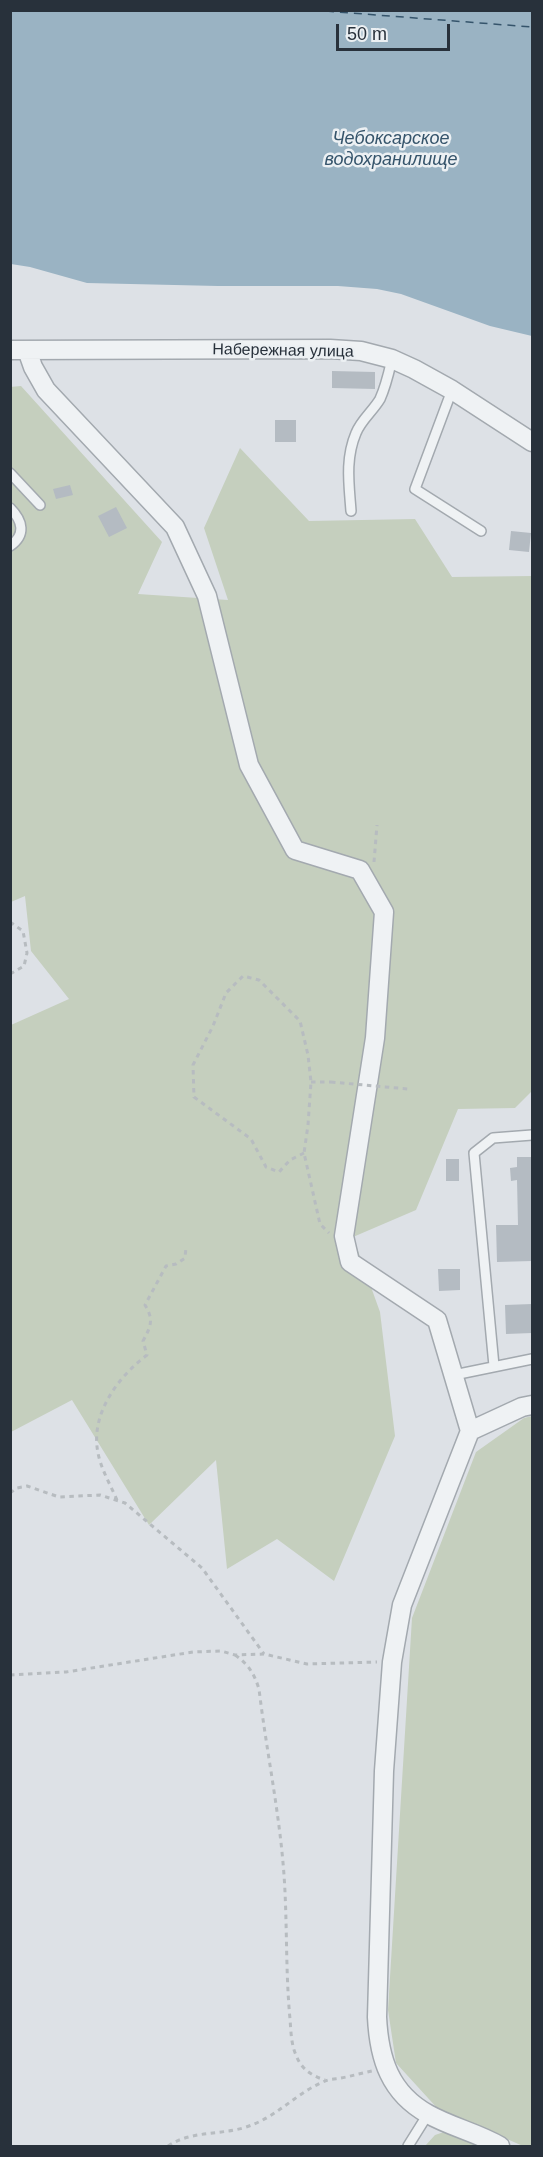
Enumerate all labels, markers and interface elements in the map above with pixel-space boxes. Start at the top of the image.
scale bar [339,12,453,50]
text: 50 m [347,24,387,44]
water label: Чебоксарское водохранилище [324,128,458,170]
street label: Набережная улица [212,340,354,362]

